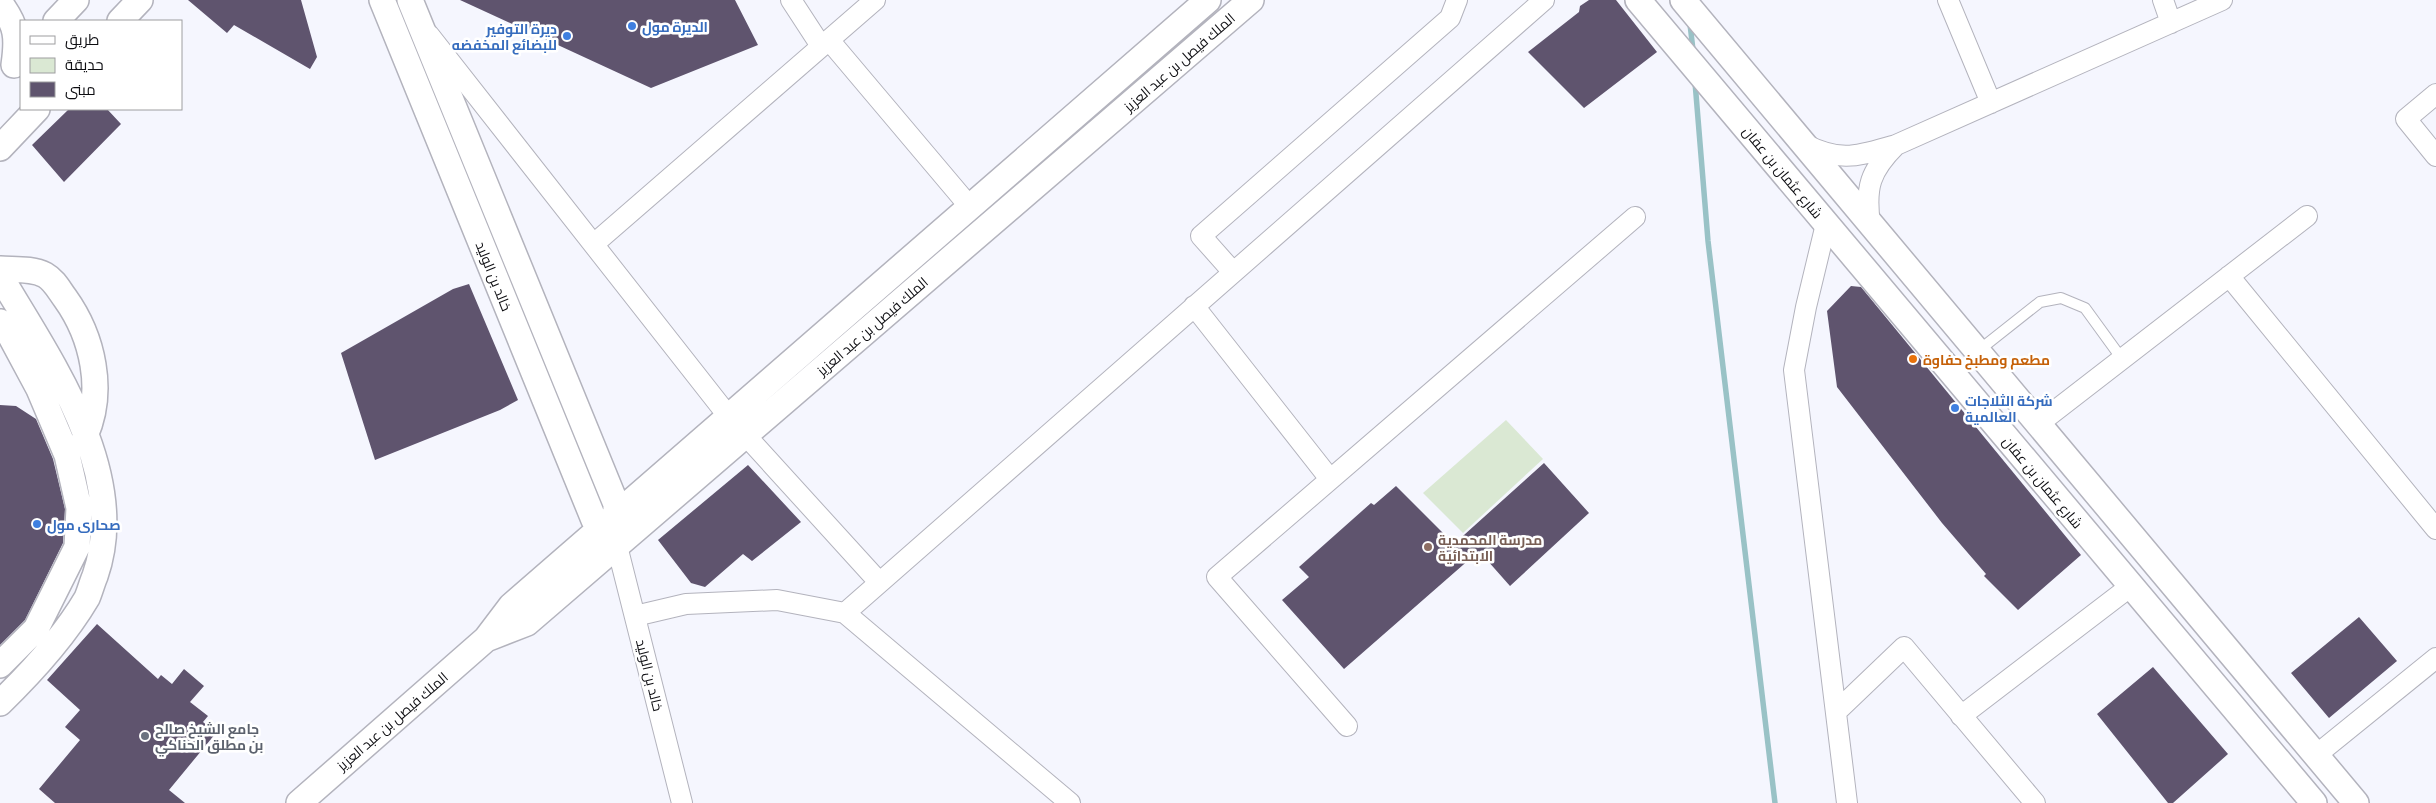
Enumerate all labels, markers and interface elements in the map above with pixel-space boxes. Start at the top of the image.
street label: الملك فيصل بن عبد العزيز [1119,8,1239,116]
place label: الديرة مول [642,17,708,36]
place label: ديرة التوفير للبضائع المخفضه [452,19,557,55]
legend [20,20,182,110]
marker: الديرة مول [626,20,638,32]
text: طريق [65,29,99,50]
marker: ديرة التوفير للبضائع المخفضه [561,30,573,42]
text: حديقة [65,54,104,75]
text: مبنى [65,79,96,100]
street label: شارع عثمان بن عفان [1739,122,1827,222]
street label: خالد بن الوليد [471,238,517,314]
street label: الملك فيصل بن عبد العزيز [812,272,932,380]
place label: مطعم ومطبخ حفاوة [1923,350,2050,370]
marker: مطعم ومطبخ حفاوة [1907,353,1919,365]
place label: شركة الثلاجات العالمية [1965,391,2053,426]
marker: شركة الثلاجات العالمية [1949,402,1961,414]
street label: شارع عثمان بن عفان [1999,432,2087,532]
place label: صحارى مول [47,515,121,534]
marker: صحارى مول [31,518,43,530]
place label: مدرسة المحمدية الابتدائية [1438,530,1542,565]
marker: مدرسة المحمدية الابتدائية [1422,541,1434,553]
street label: خالد بن الوليد [632,637,668,713]
street label: الملك فيصل بن عبد العزيز [332,667,452,775]
place label: جامع الشيخ صالح بن مطلق الحناكي [155,719,263,757]
marker: جامع الشيخ صالح بن مطلق الحناكي [139,730,151,742]

